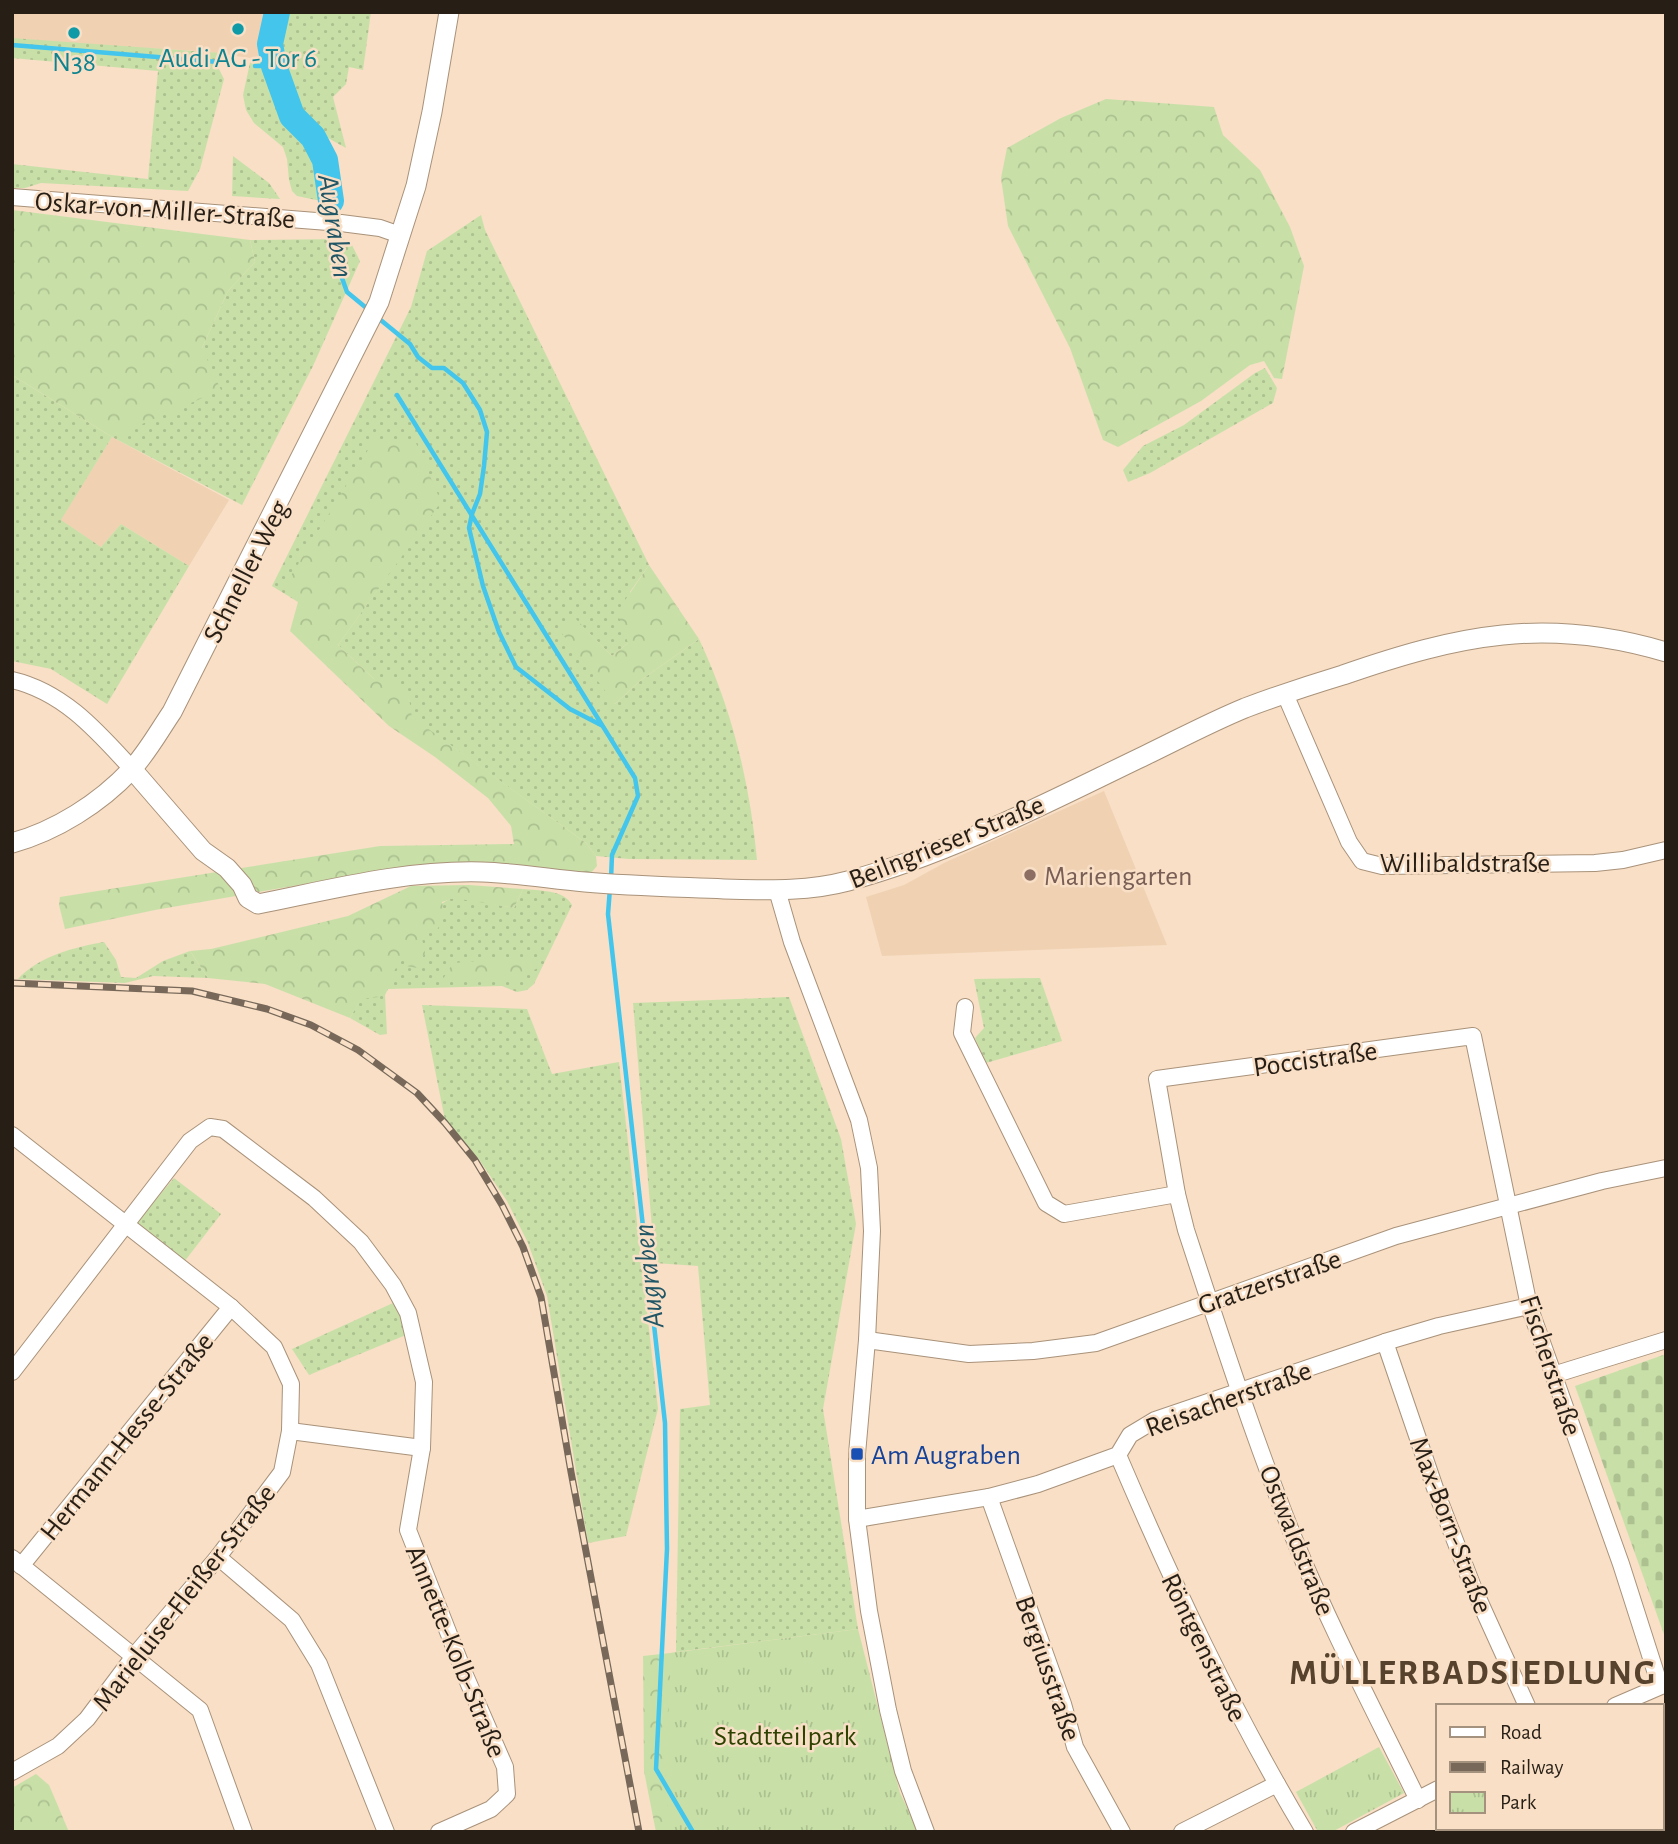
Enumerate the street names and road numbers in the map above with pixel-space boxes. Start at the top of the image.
street label: Oskar-von-Miller-Straße [34,188,296,234]
street label: Schneller Weg [199,496,295,648]
street label: Beilngrieser Straße [845,791,1048,895]
street label: Willibaldstraße [1380,850,1550,878]
street label: Poccistraße [1251,1037,1379,1083]
street label: Gratzerstraße [1194,1245,1345,1320]
street label: Fischerstraße [1514,1292,1586,1439]
street label: Hermann-Hesse-Straße [36,1328,220,1546]
street label: Reisacherstraße [1142,1357,1315,1443]
street label: Max-Born-Straße [1404,1434,1497,1618]
street label: Ostwaldstraße [1253,1462,1339,1620]
street label: Marieluise-Fleißer-Straße [88,1480,281,1717]
street label: Annette-Kolb-Straße [400,1542,510,1762]
street label: Röntgenstraße [1155,1569,1251,1726]
street label: Bergiusstraße [1009,1593,1085,1745]

